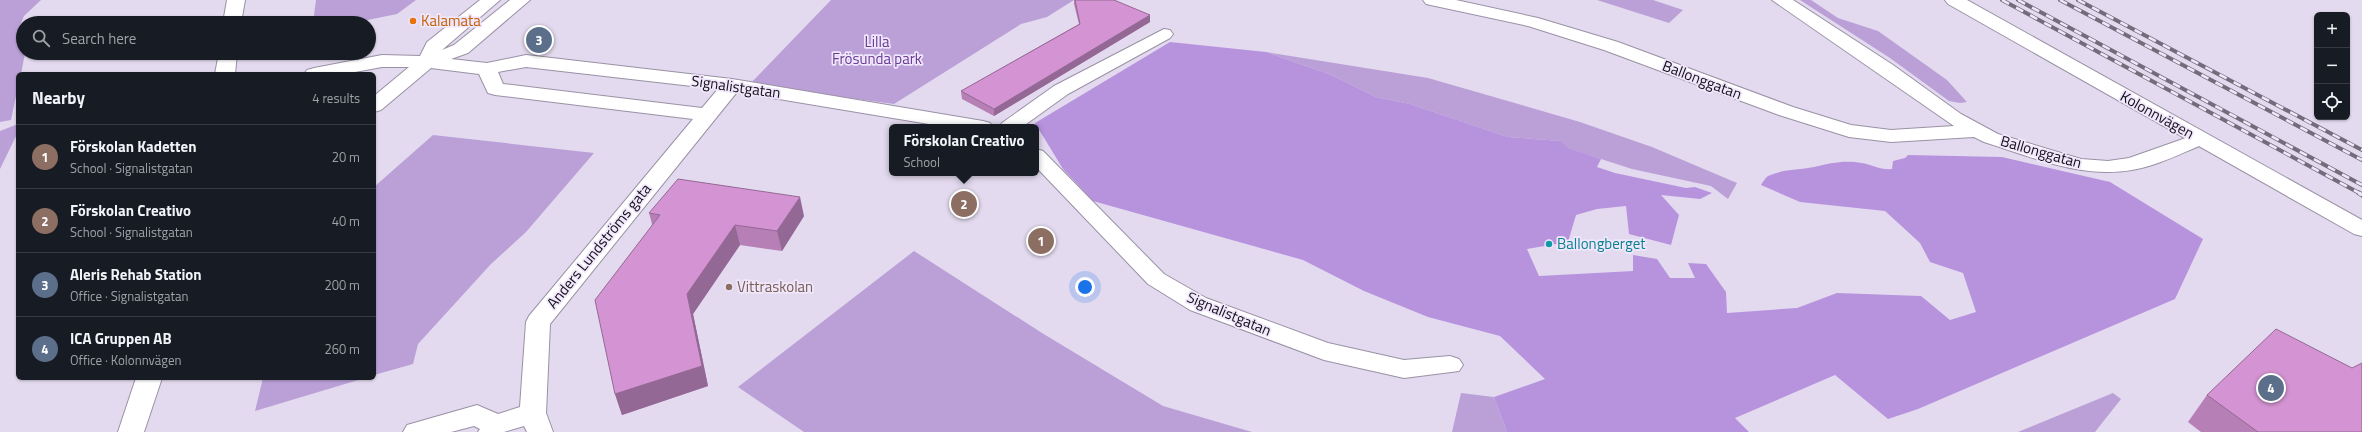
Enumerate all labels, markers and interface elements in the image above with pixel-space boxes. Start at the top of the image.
place label: Kalamata [421,9,481,32]
map controls [2314,12,2350,120]
button: + [2314,12,2350,48]
search box [16,16,376,60]
marker: Kalamata [408,16,418,26]
pin: 3 [526,25,552,55]
icon: search [30,27,52,49]
text: Search here [62,27,136,50]
park label: Lilla Frösunda park [832,30,922,70]
button: − [2314,48,2350,84]
street label: Ballonggatan [1659,54,1745,105]
street label: Signalistgatan [690,69,782,104]
button: locate [2314,84,2350,120]
text: Nearby [32,85,85,111]
street label: Kolonnvägen [2116,85,2199,144]
text: 4 results [312,88,360,108]
popup [889,124,1039,176]
text: Förskolan Creativo [904,129,1024,152]
street label: Ballonggatan [1998,129,2084,174]
text: Förskolan Kadetten [70,135,196,158]
text: 1 [41,147,49,167]
text: 20 m [332,147,360,167]
text: School [904,152,940,172]
text: School · Signalistgatan [70,158,193,178]
street label: Anders Lundströms gata [541,178,657,313]
pin: 2 [951,189,977,219]
text: Förskolan Creativo [70,199,191,222]
text: 2 [41,211,49,231]
text: 40 m [332,211,360,231]
text: School · Signalistgatan [70,222,193,242]
pin: 1 [1028,226,1054,256]
place label: Ballongberget [1557,232,1646,255]
marker: Ballongberget [1544,239,1554,249]
text: Aleris Rehab Station [70,263,202,286]
text: 3 [41,275,49,295]
text: 200 m [324,275,360,295]
place label: Vittraskolan [737,275,813,298]
your location [1075,277,1095,297]
marker: Vittraskolan [724,282,734,292]
street label: Signalistgatan [1183,285,1275,342]
text: Office · Signalistgatan [70,286,189,306]
text: ICA Gruppen AB [70,327,172,350]
text: 4 [41,339,49,359]
text: 260 m [324,339,360,359]
text: Office · Kolonnvägen [70,350,181,370]
pin: 4 [2258,373,2284,403]

